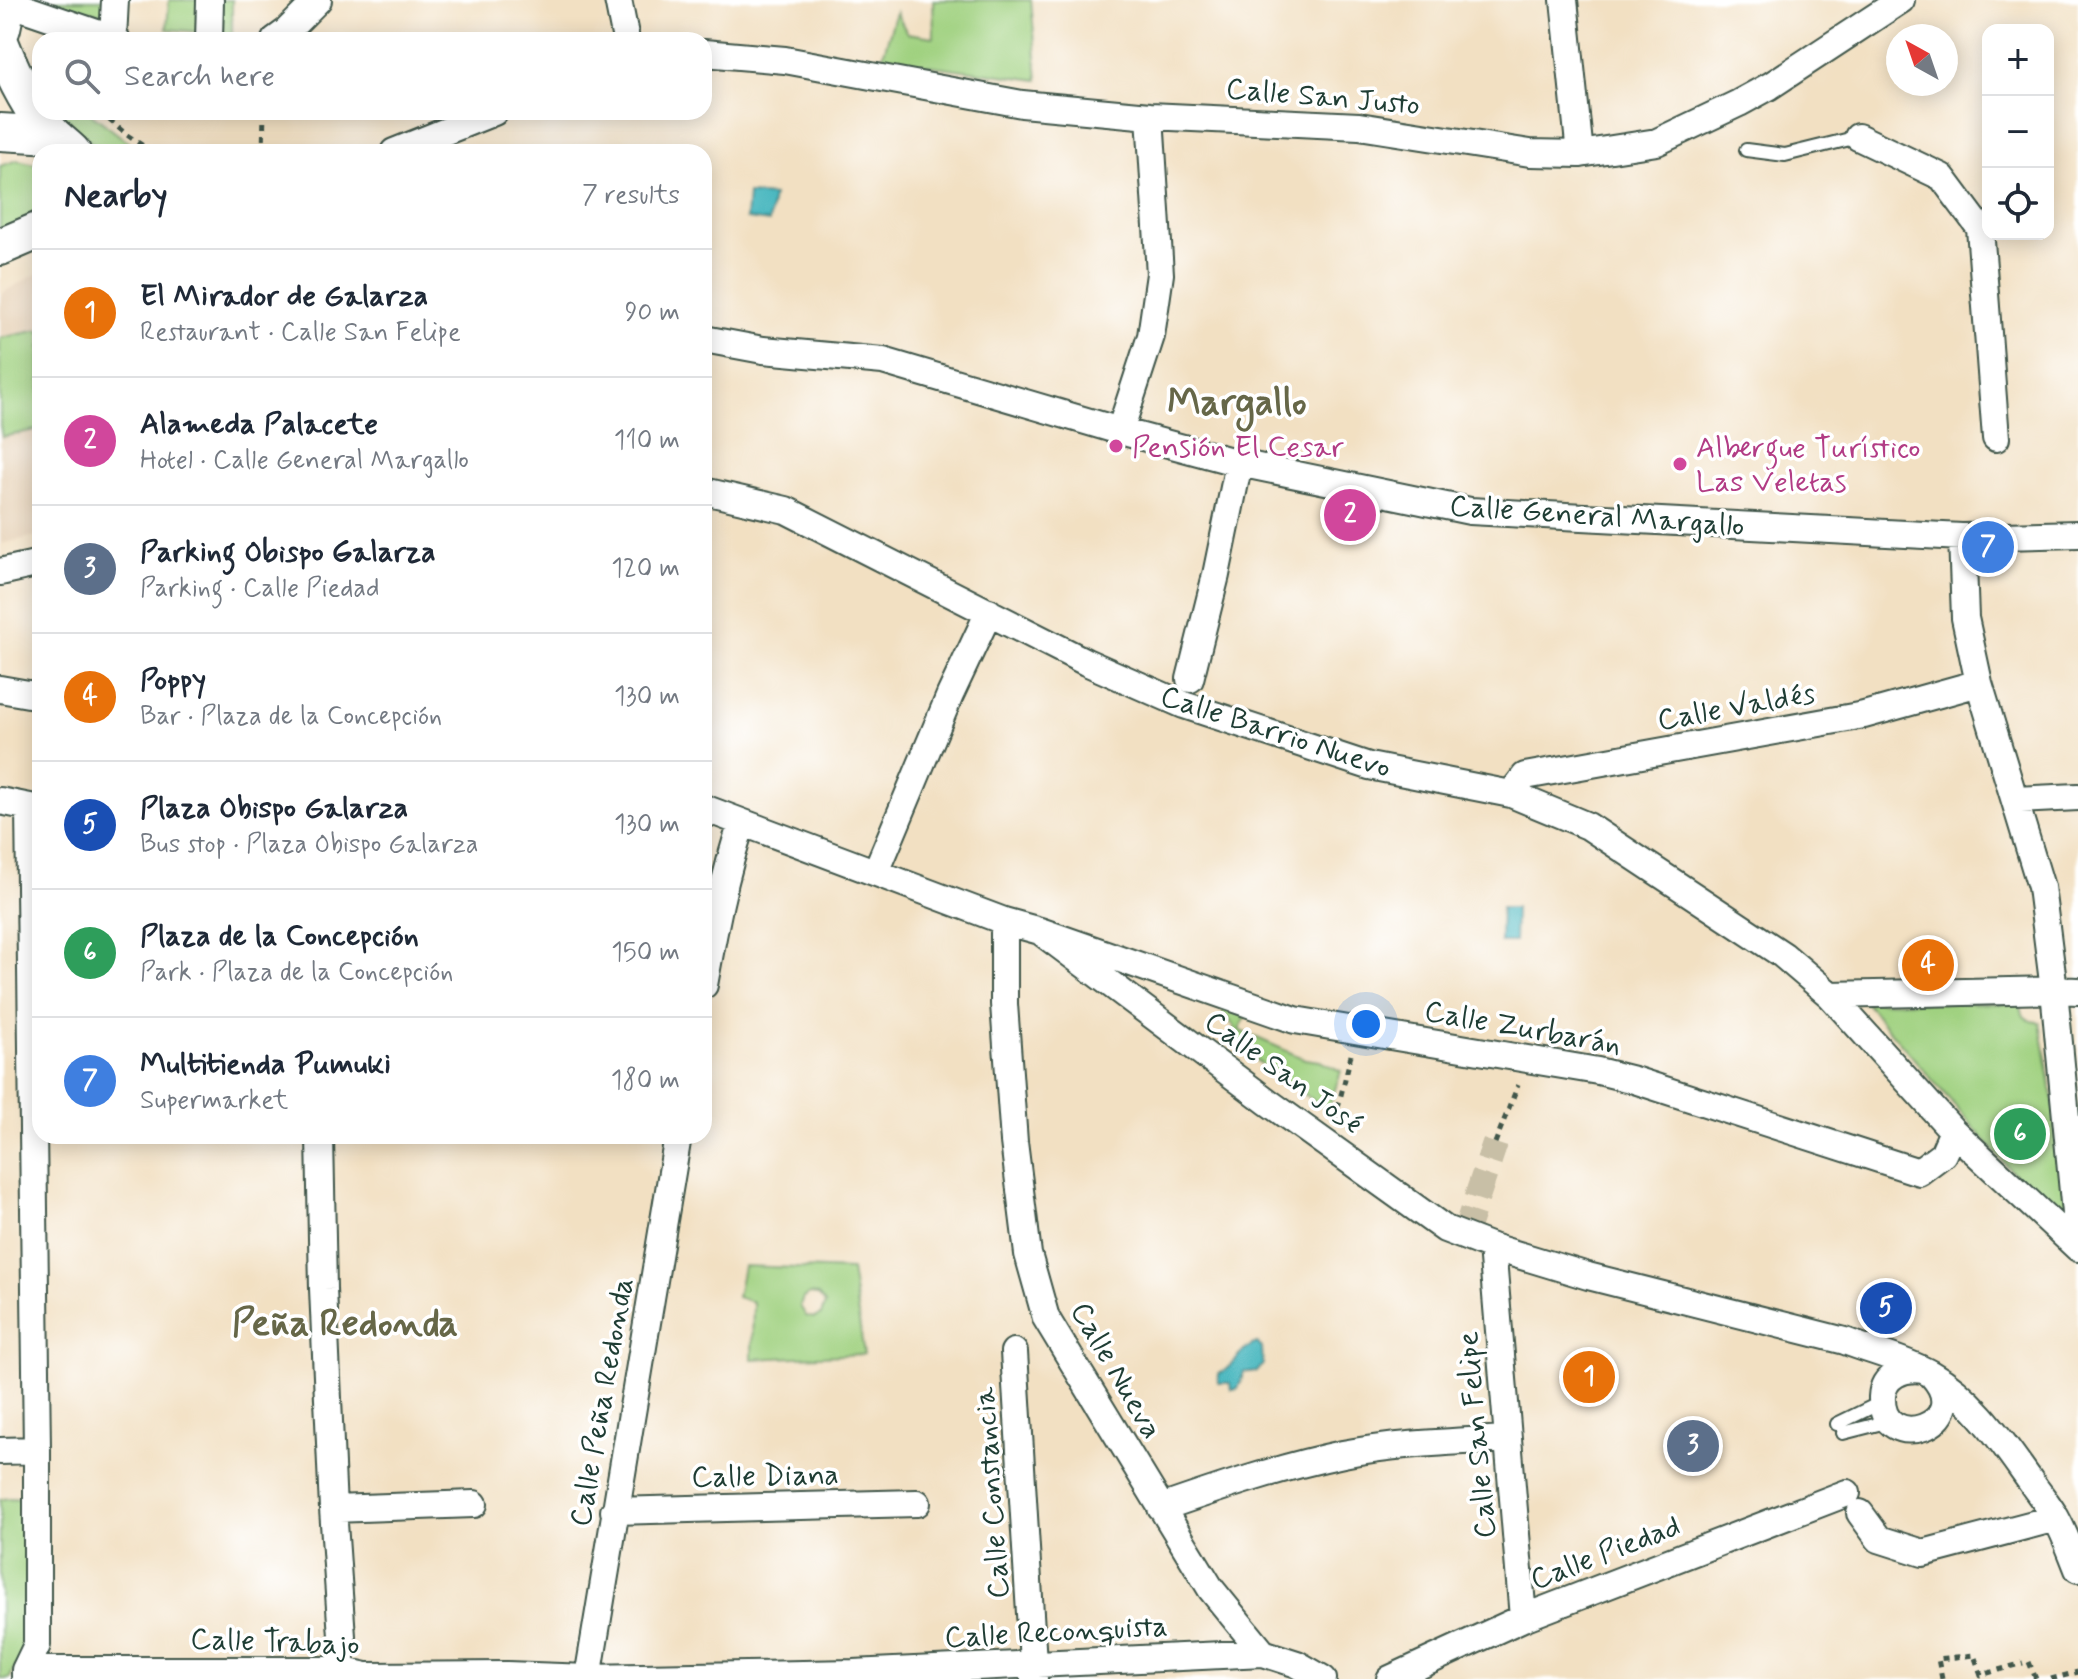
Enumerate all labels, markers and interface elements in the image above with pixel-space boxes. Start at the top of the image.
north arrow [1886,24,1958,96]
map controls [1982,24,2054,240]
button: + [1982,24,2054,96]
search box [32,32,712,120]
icon: search [60,54,104,98]
text: Search here [124,57,275,96]
street label: Calle San Justo [1224,70,1421,125]
button: − [1982,96,2054,168]
button: locate [1982,168,2054,240]
text: Nearby [64,174,168,219]
text: 7 results [582,179,680,213]
text: El Mirador de Galarza [140,277,428,316]
text: 1 [84,296,96,330]
text: 90 m [625,296,680,330]
text: Restaurant · Calle San Felipe [140,316,461,350]
district label: Margallo [1167,379,1307,432]
text: Alameda Palacete [140,405,378,444]
text: 2 [84,424,96,458]
text: 110 m [614,424,680,458]
place label: Pensión El Cesar [1132,428,1344,467]
place label: Albergue Turístico Las Veletas [1696,429,1921,502]
marker: Pensión El Cesar [1107,437,1125,455]
text: Hotel · Calle General Margallo [140,444,469,478]
marker: Albergue Turístico Las Veletas [1671,455,1689,473]
pin: 2 [1324,485,1376,545]
street label: Calle General Margallo [1448,487,1746,546]
pin: 7 [1962,517,2014,577]
text: Parking Obispo Galarza [140,533,436,572]
text: 3 [84,552,96,586]
text: 120 m [611,552,680,586]
text: Parking · Calle Piedad [140,572,380,606]
text: Poppy [140,661,206,700]
street label: Calle Valdés [1654,674,1818,741]
street label: Calle Barrio Nuevo [1155,677,1396,788]
text: 4 [82,680,98,714]
text: 130 m [614,680,680,714]
text: Bar · Plaza de la Concepción [140,700,442,734]
text: Plaza Obispo Galarza [140,789,408,828]
text: 5 [82,808,98,842]
text: 130 m [614,808,680,842]
text: Bus stop · Plaza Obispo Galarza [140,828,479,862]
text: Plaza de la Concepción [140,917,419,956]
pin: 4 [1902,935,1954,995]
text: 6 [83,936,97,970]
text: 150 m [611,936,680,970]
text: Park · Plaza de la Concepción [140,956,453,990]
street label: Calle Zurbarán [1421,992,1624,1065]
street label: Calle San José [1196,1003,1370,1144]
your location [1346,1004,1386,1044]
text: Multitienda Pumuki [140,1045,391,1084]
text: 7 [82,1064,98,1098]
text: 180 m [611,1064,680,1098]
text: Supermarket [140,1084,288,1118]
pin: 6 [1994,1104,2046,1164]
street label: Calle Peña Redonda [561,1275,644,1530]
pin: 5 [1860,1278,1912,1338]
street label: Calle Nueva [1061,1295,1171,1446]
district label: Peña Redonda [232,1300,458,1349]
street label: Calle San Felipe [1449,1330,1506,1540]
pin: 1 [1563,1347,1615,1407]
street label: Calle Constancia [966,1385,1019,1600]
pin: 3 [1667,1416,1719,1476]
street label: Calle Diana [691,1456,839,1497]
street label: Calle Piedad [1525,1507,1686,1600]
street label: Calle Reconquista [943,1607,1169,1658]
street label: Calle Trabajo [190,1620,360,1665]

